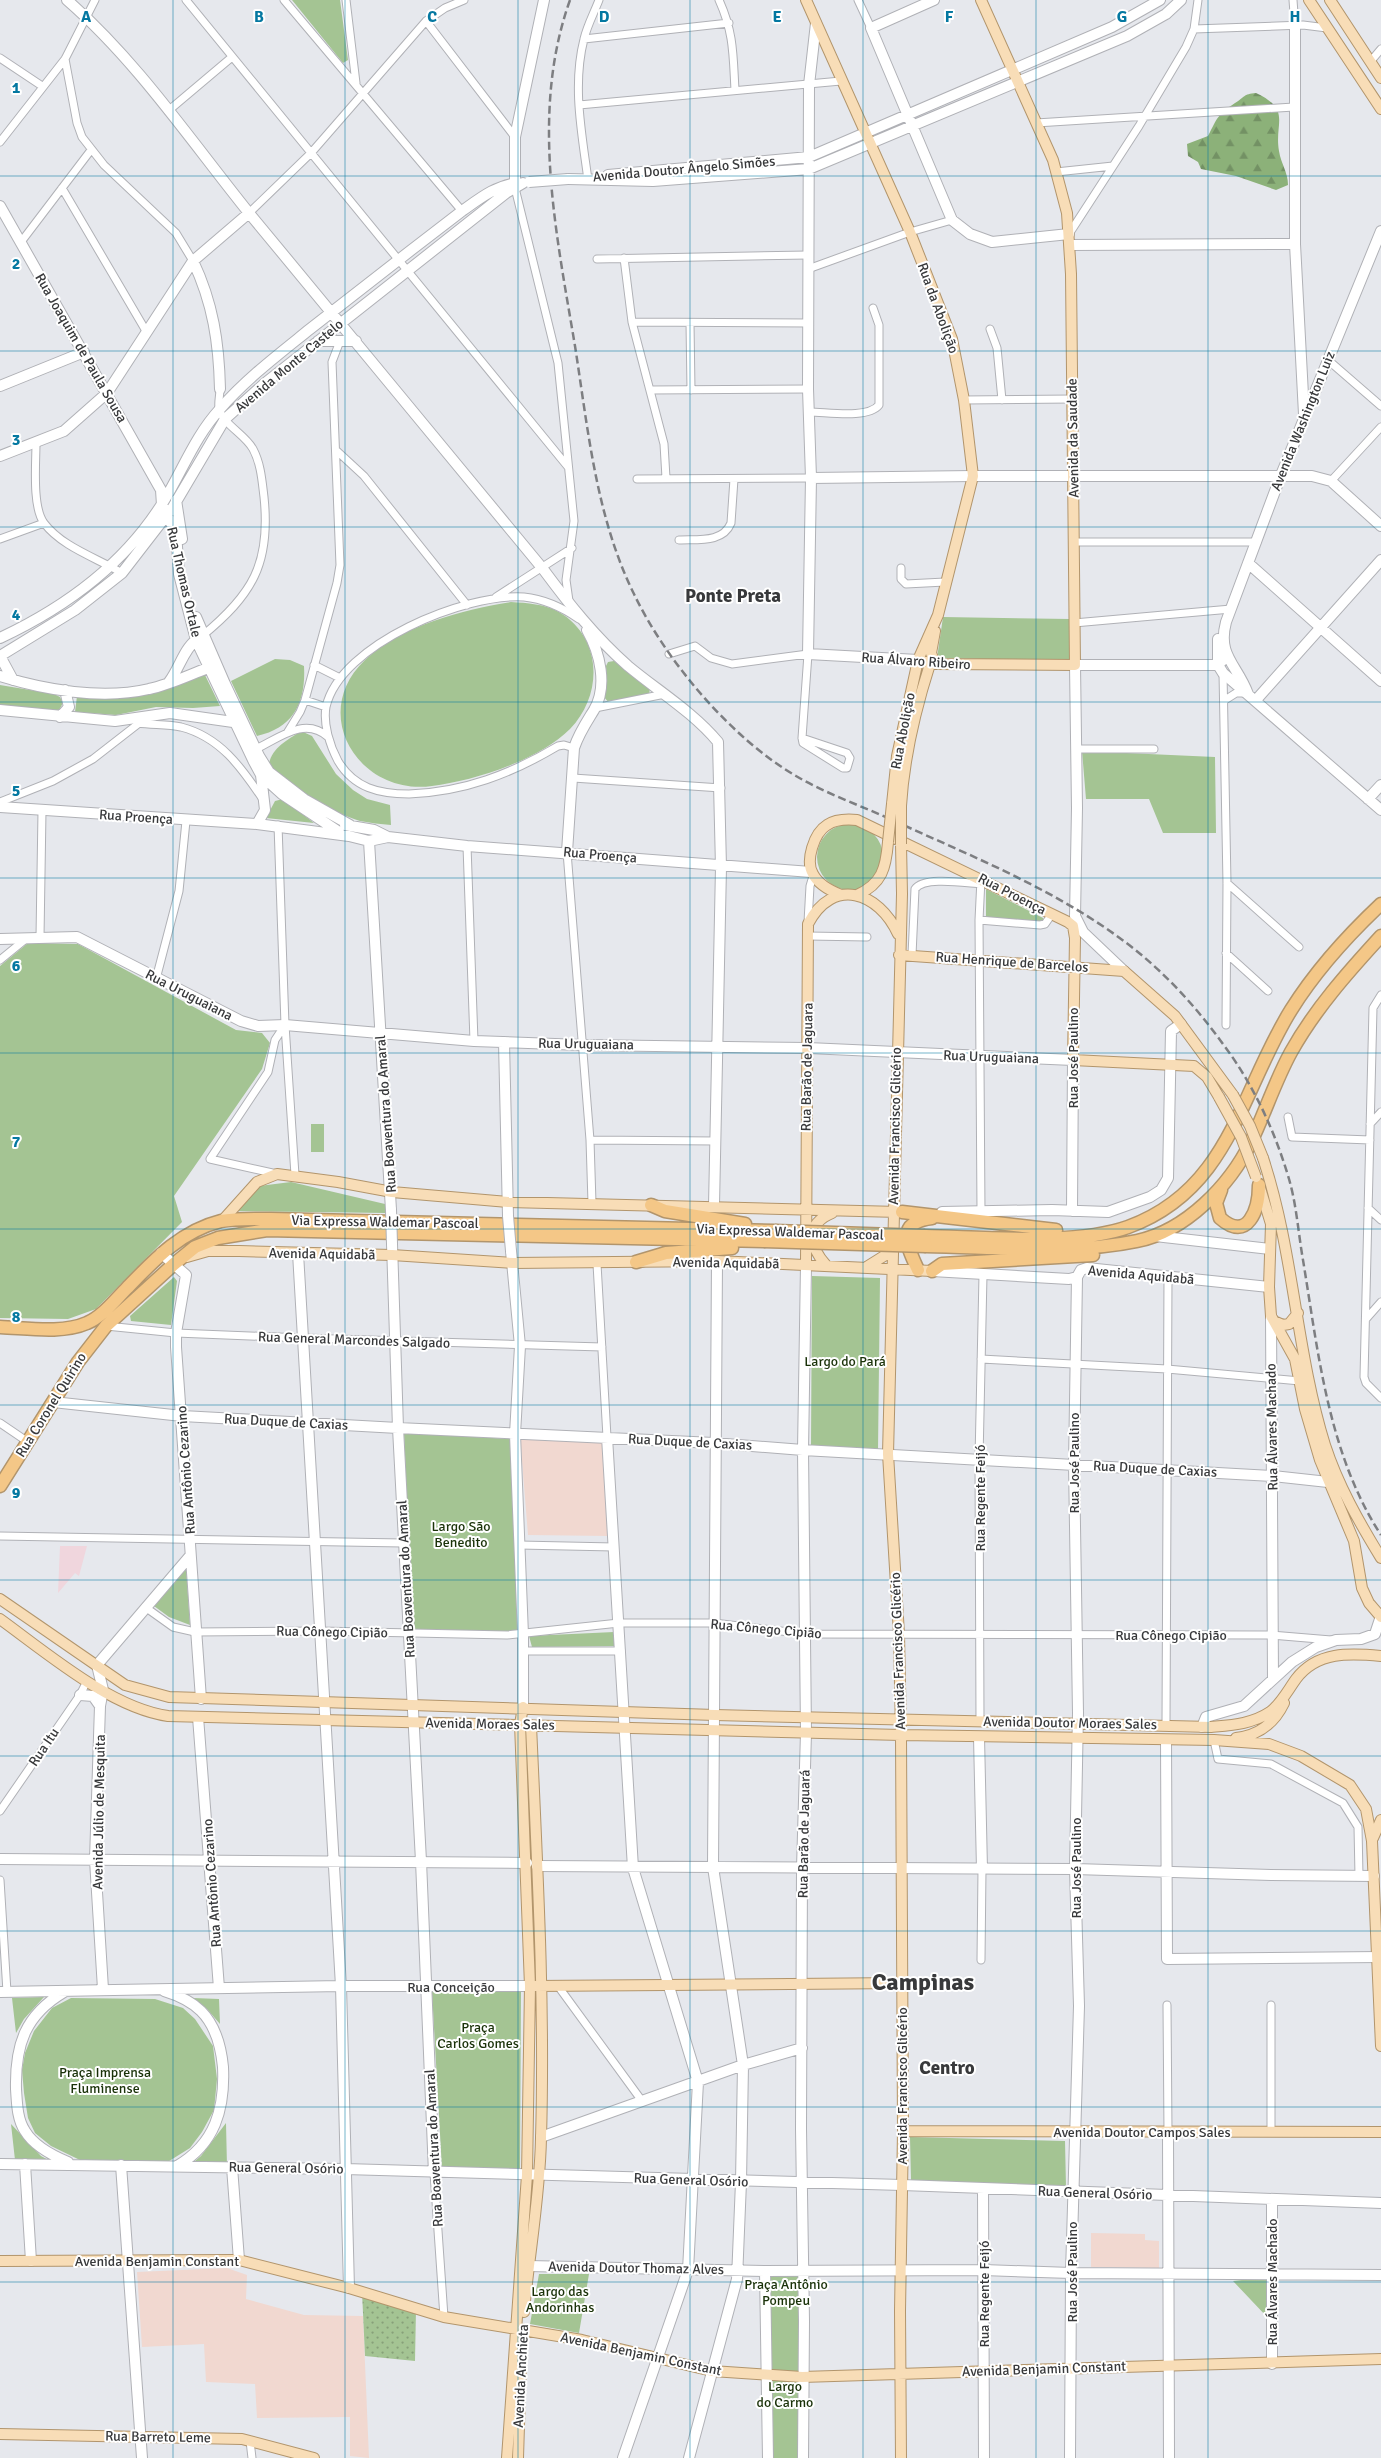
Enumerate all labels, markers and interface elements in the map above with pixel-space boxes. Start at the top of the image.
text: A [81,7,92,27]
text: B [254,7,264,27]
text: C [427,7,437,27]
text: D [599,7,610,27]
text: E [772,7,782,27]
text: F [945,7,954,27]
text: G [1117,7,1127,27]
text: H [1290,7,1300,27]
text: 1 [12,78,21,98]
street label: Avenida Doutor Ângelo Simões [592,153,776,185]
text: 2 [12,254,20,274]
street label: Rua da Abolição [914,260,962,356]
street label: Rua Joaquim de Paula Sousa [31,270,131,426]
street label: Avenida Monte Castelo [231,316,347,416]
street label: Avenida Washington Luiz [1267,349,1339,493]
street label: Avenida da Saudade [1063,378,1083,498]
text: 3 [12,430,20,450]
street label: Rua Thomas Ortale [163,525,205,639]
district label: Ponte Preta [685,584,781,608]
text: 4 [12,605,21,625]
street label: Rua Álvaro Ribeiro [861,649,971,673]
street label: Rua Abolição [887,691,919,771]
text: 5 [12,781,20,801]
street label: Rua Proença [98,806,174,828]
street label: Rua Proença [562,843,638,867]
street label: Rua Proença [975,870,1049,918]
street label: Rua Henrique de Barcelos [935,948,1089,976]
text: 6 [12,956,21,976]
street label: Rua Uruguaiana [142,966,236,1024]
street label: Rua Barão de Jaguara [797,1003,817,1131]
street label: Rua José Paulino [1065,1008,1082,1108]
street label: Rua Boaventura do Amaral [372,1035,400,1193]
street label: Rua Uruguaiana [538,1035,634,1053]
street label: Avenida Francisco Glicério [885,1047,905,1205]
street label: Rua Uruguaiana [943,1047,1039,1067]
text: 7 [12,1132,21,1152]
street label: Via Expressa Waldemar Pascoal [291,1212,479,1232]
street label: Via Expressa Waldemar Pascoal [696,1220,884,1244]
street label: Avenida Aquidabã [268,1245,376,1263]
street label: Avenida Aquidabã [672,1254,780,1272]
street label: Avenida Aquidabã [1087,1262,1195,1288]
text: 8 [12,1307,21,1327]
street label: Rua General Marcondes Salgado [258,1328,450,1352]
street label: Rua Coronel Quirino [12,1350,90,1460]
park label: Largo do Pará [804,1353,886,1370]
street label: Rua Álvares Machado [1262,1363,1282,1491]
street label: Rua Antônio Cezarino [173,1405,199,1535]
street label: Rua Duque de Caxias [224,1410,348,1434]
street label: Rua José Paulino [1066,1413,1083,1513]
street label: Rua Duque de Caxias [628,1430,752,1454]
street label: Rua Regente Feijó [972,1445,989,1551]
street label: Rua Duque de Caxias [1093,1457,1217,1481]
text: 9 [12,1483,21,1503]
street label: Rua Boaventura do Amaral [393,1500,419,1658]
park label: Largo São Benedito [431,1518,491,1551]
street label: Avenida Francisco Glicério [887,1572,909,1730]
street label: Rua Cônego Cipião [710,1616,822,1642]
street label: Rua Cônego Cipião [276,1623,388,1641]
street label: Rua Cônego Cipião [1115,1627,1227,1644]
street label: Avenida Doutor Moraes Sales [983,1713,1157,1733]
street label: Avenida Moraes Sales [425,1714,555,1734]
street label: Rua Itu [25,1725,63,1769]
street label: Avenida Júlio de Mesquita [89,1734,109,1890]
street label: Rua Barão de Jaguará [794,1770,814,1898]
street label: Rua Antônio Cezarino [199,1818,225,1948]
street label: Rua José Paulino [1068,1818,1085,1918]
district label: Campinas [872,1967,975,1997]
street label: Rua Conceição [407,1979,495,1996]
street label: Avenida Francisco Glicério [894,2007,911,2165]
park label: Praça Carlos Gomes [437,2019,519,2052]
district label: Centro [919,2056,975,2080]
park label: Praça Imprensa Fluminense [59,2064,151,2097]
street label: Rua Boaventura do Amaral [421,2069,447,2227]
street label: Avenida Doutor Campos Sales [1053,2124,1231,2141]
street label: Rua General Osório [228,2158,344,2178]
street label: Rua General Osório [633,2169,749,2191]
street label: Rua General Osório [1037,2182,1153,2204]
street label: Rua Álvares Machado [1264,2218,1281,2346]
street label: Rua José Paulino [1064,2222,1081,2322]
street label: Rua Regente Feijó [976,2241,993,2347]
street label: Avenida Benjamin Constant [75,2253,239,2270]
street label: Avenida Doutor Thomaz Alves [548,2258,724,2278]
park label: Praça Antônio Pompeu [744,2276,828,2309]
park label: Largo das Andorinhas [526,2283,594,2316]
street label: Avenida Anchieta [510,2324,532,2428]
street label: Avenida Benjamin Constant [559,2329,723,2379]
street label: Avenida Benjamin Constant [962,2358,1126,2380]
park label: Largo do Carmo [757,2378,813,2411]
street label: Rua Barreto Leme [105,2428,211,2446]

